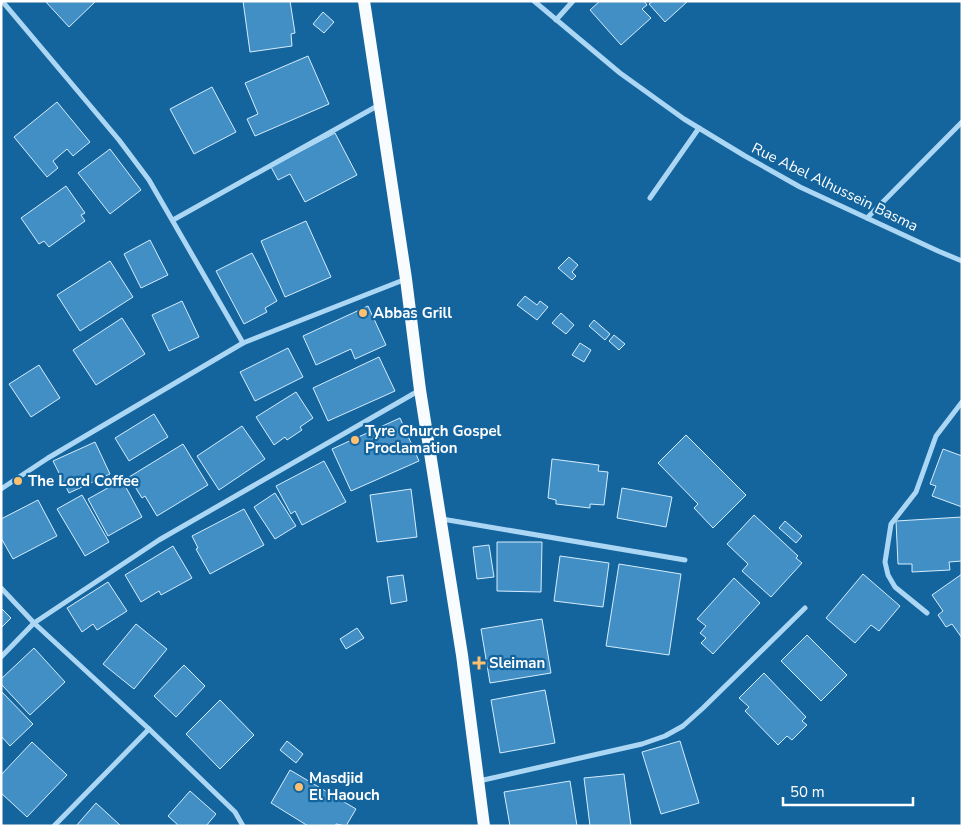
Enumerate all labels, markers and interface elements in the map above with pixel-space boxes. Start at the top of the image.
street label: Rue Abel Alhussein Basma [748,138,922,236]
place label: Abbas Grill [373,303,452,323]
marker: Abbas Grill [357,307,369,319]
place label: Tyre Church Gospel Proclamation [365,421,502,458]
marker: Tyre Church Gospel Proclamation [349,434,361,446]
place label: The Lord Coffee [28,471,139,491]
marker: The Lord Coffee [12,475,24,487]
place label: Sleiman [489,653,545,673]
marker: Sleiman [473,657,485,669]
place label: Masdjid El Haouch [309,768,380,805]
scale bar [783,774,913,806]
marker: Masdjid El Haouch [293,781,305,793]
text: 50 m [790,782,825,802]

